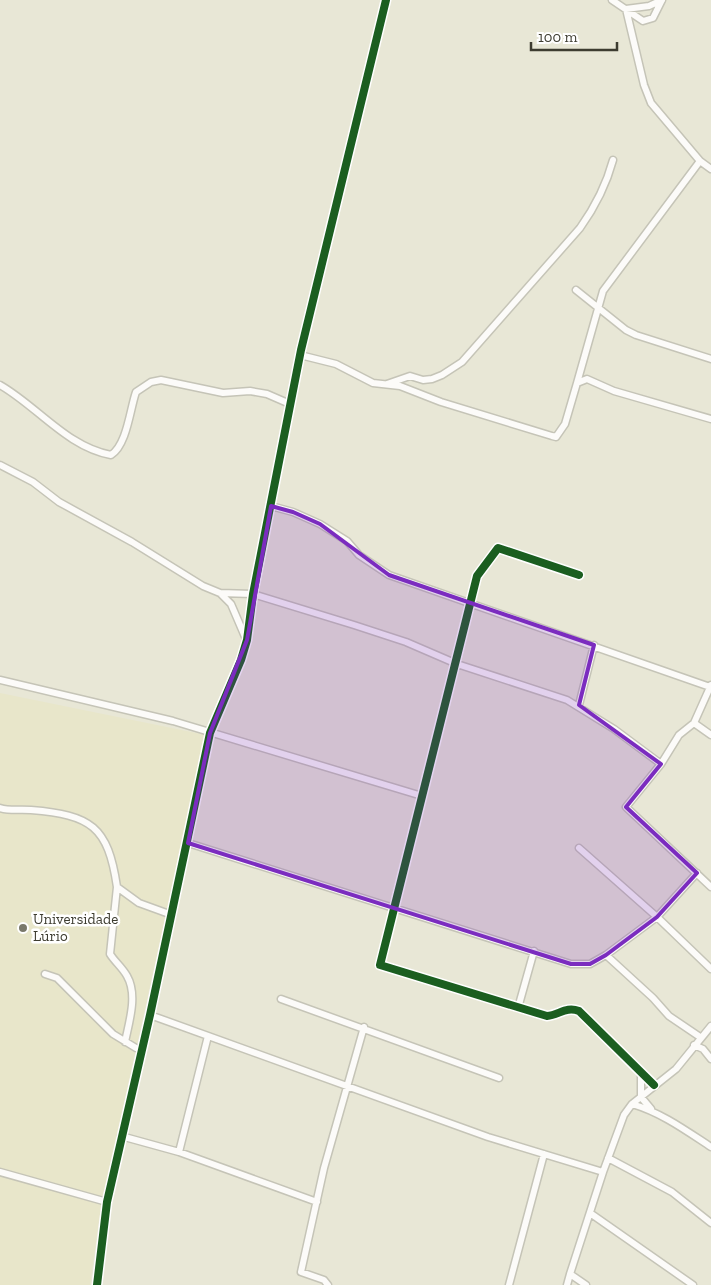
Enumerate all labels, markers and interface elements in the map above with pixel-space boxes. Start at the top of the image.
scale bar [531,20,617,52]
text: 100 m [538,28,577,46]
place label: Universidade Lúrio [33,910,118,945]
marker: Universidade Lúrio [17,922,29,934]

